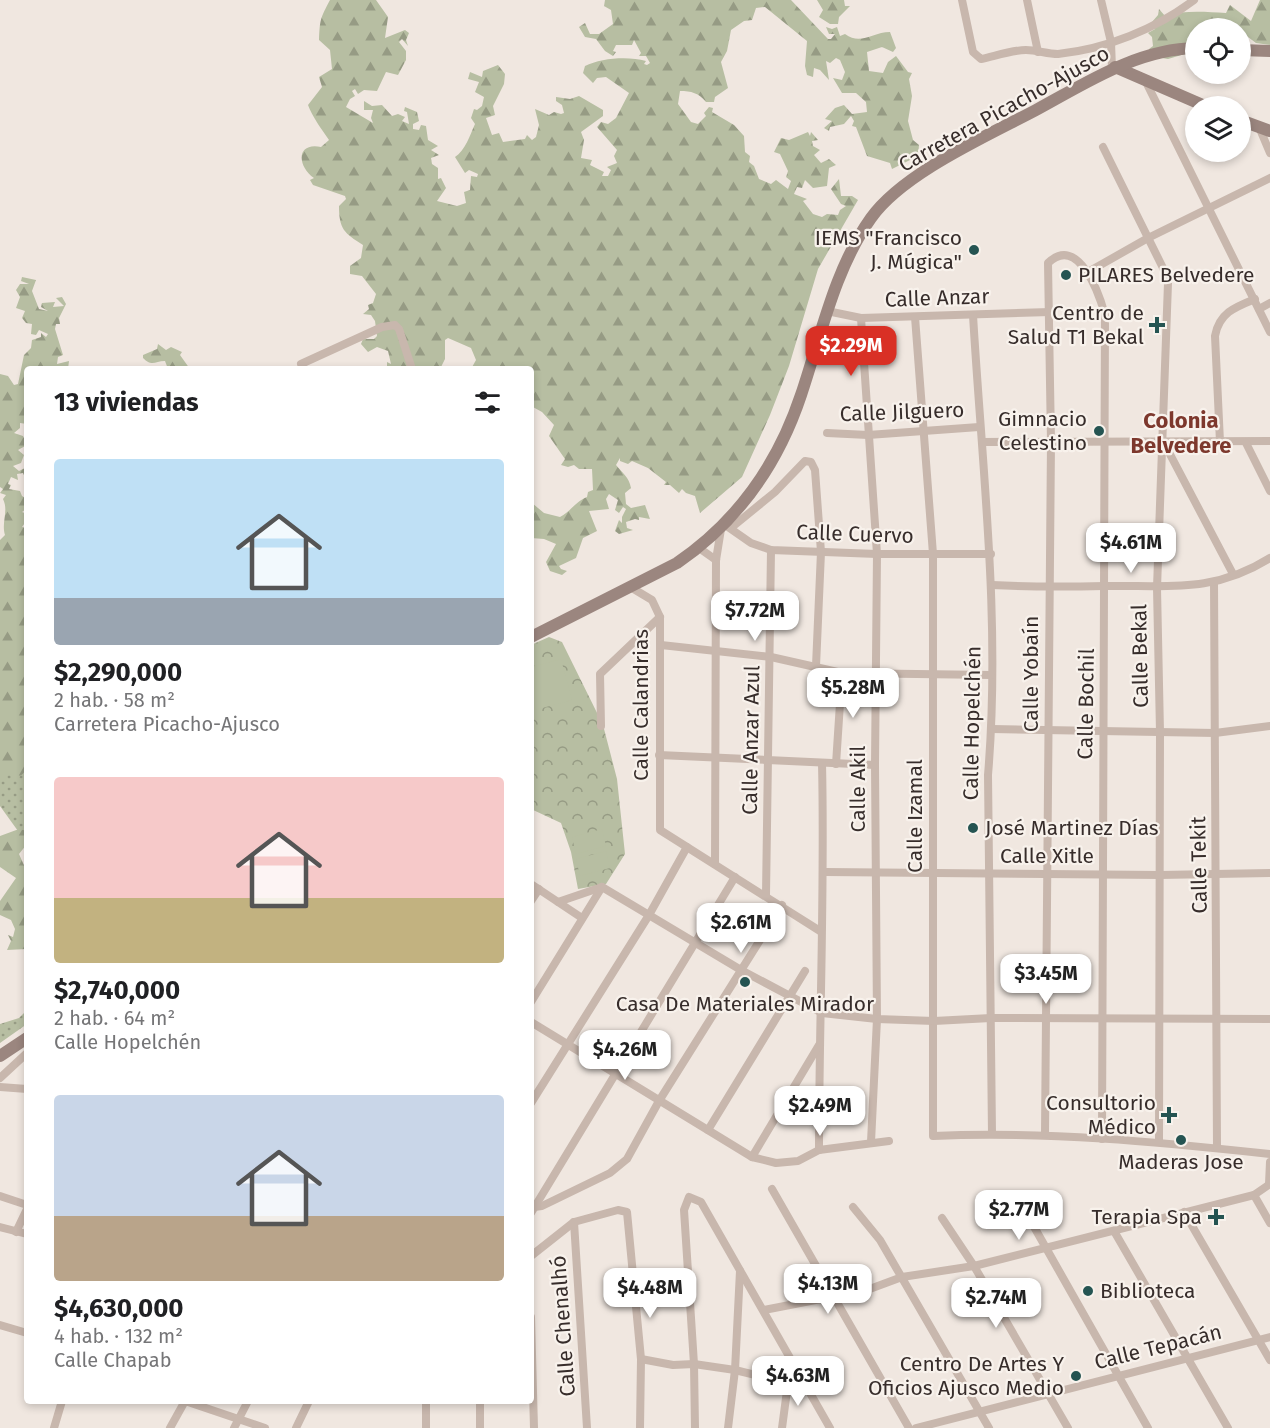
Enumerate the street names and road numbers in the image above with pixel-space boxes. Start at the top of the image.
street label: Carretera Picacho-Ajusco [894,40,1114,178]
street label: Calle Anzar [884,283,990,313]
street label: Calle Jilguero [839,397,965,427]
street label: Calle Cuervo [796,519,914,549]
street label: Calle Bekal [1126,604,1154,708]
street label: Calle Yobaín [1018,616,1044,732]
street label: Calle Calandrias [628,629,654,781]
street label: Calle Hopelchén [958,645,986,801]
street label: Calle Bochil [1072,648,1100,760]
street label: Calle Anzar Azul [737,665,765,815]
street label: Calle Akil [845,746,871,832]
street label: Calle Izamal [902,759,928,873]
street label: Calle Tekit [1185,816,1213,914]
street label: Calle Xitle [1000,843,1094,869]
street label: Calle Chenalhó [545,1254,581,1398]
street label: Calle Tepacán [1092,1319,1224,1375]

